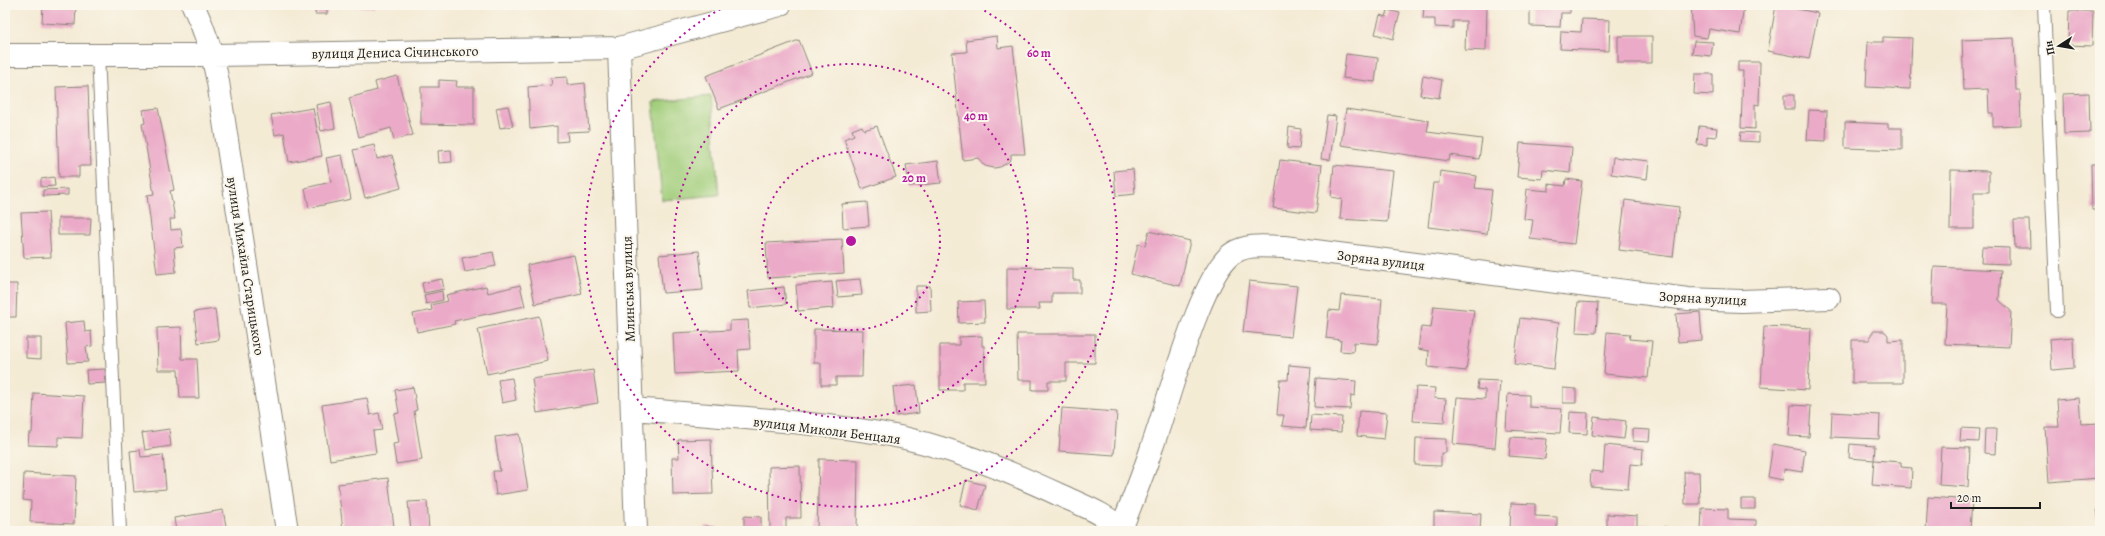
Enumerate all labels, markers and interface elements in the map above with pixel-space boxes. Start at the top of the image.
north arrow [2039,26,2079,66]
text: Пн [2041,39,2059,57]
street label: вулиця Дениса Січинського [311,42,479,63]
text: 60 m [1027,45,1051,61]
text: 40 m [964,108,988,124]
text: 20 m [902,170,926,186]
street label: вулиця Михайла Старицького [222,175,269,357]
centre of rings [844,234,858,248]
street label: Млинська вулиця [617,235,640,342]
street label: Зоряна вулиця [1336,246,1426,275]
street label: Зоряна вулиця [1658,287,1748,310]
street label: вулиця Миколи Бенцаля [752,412,902,449]
scale bar [1951,484,2040,510]
text: 20 m [1957,490,1981,506]

